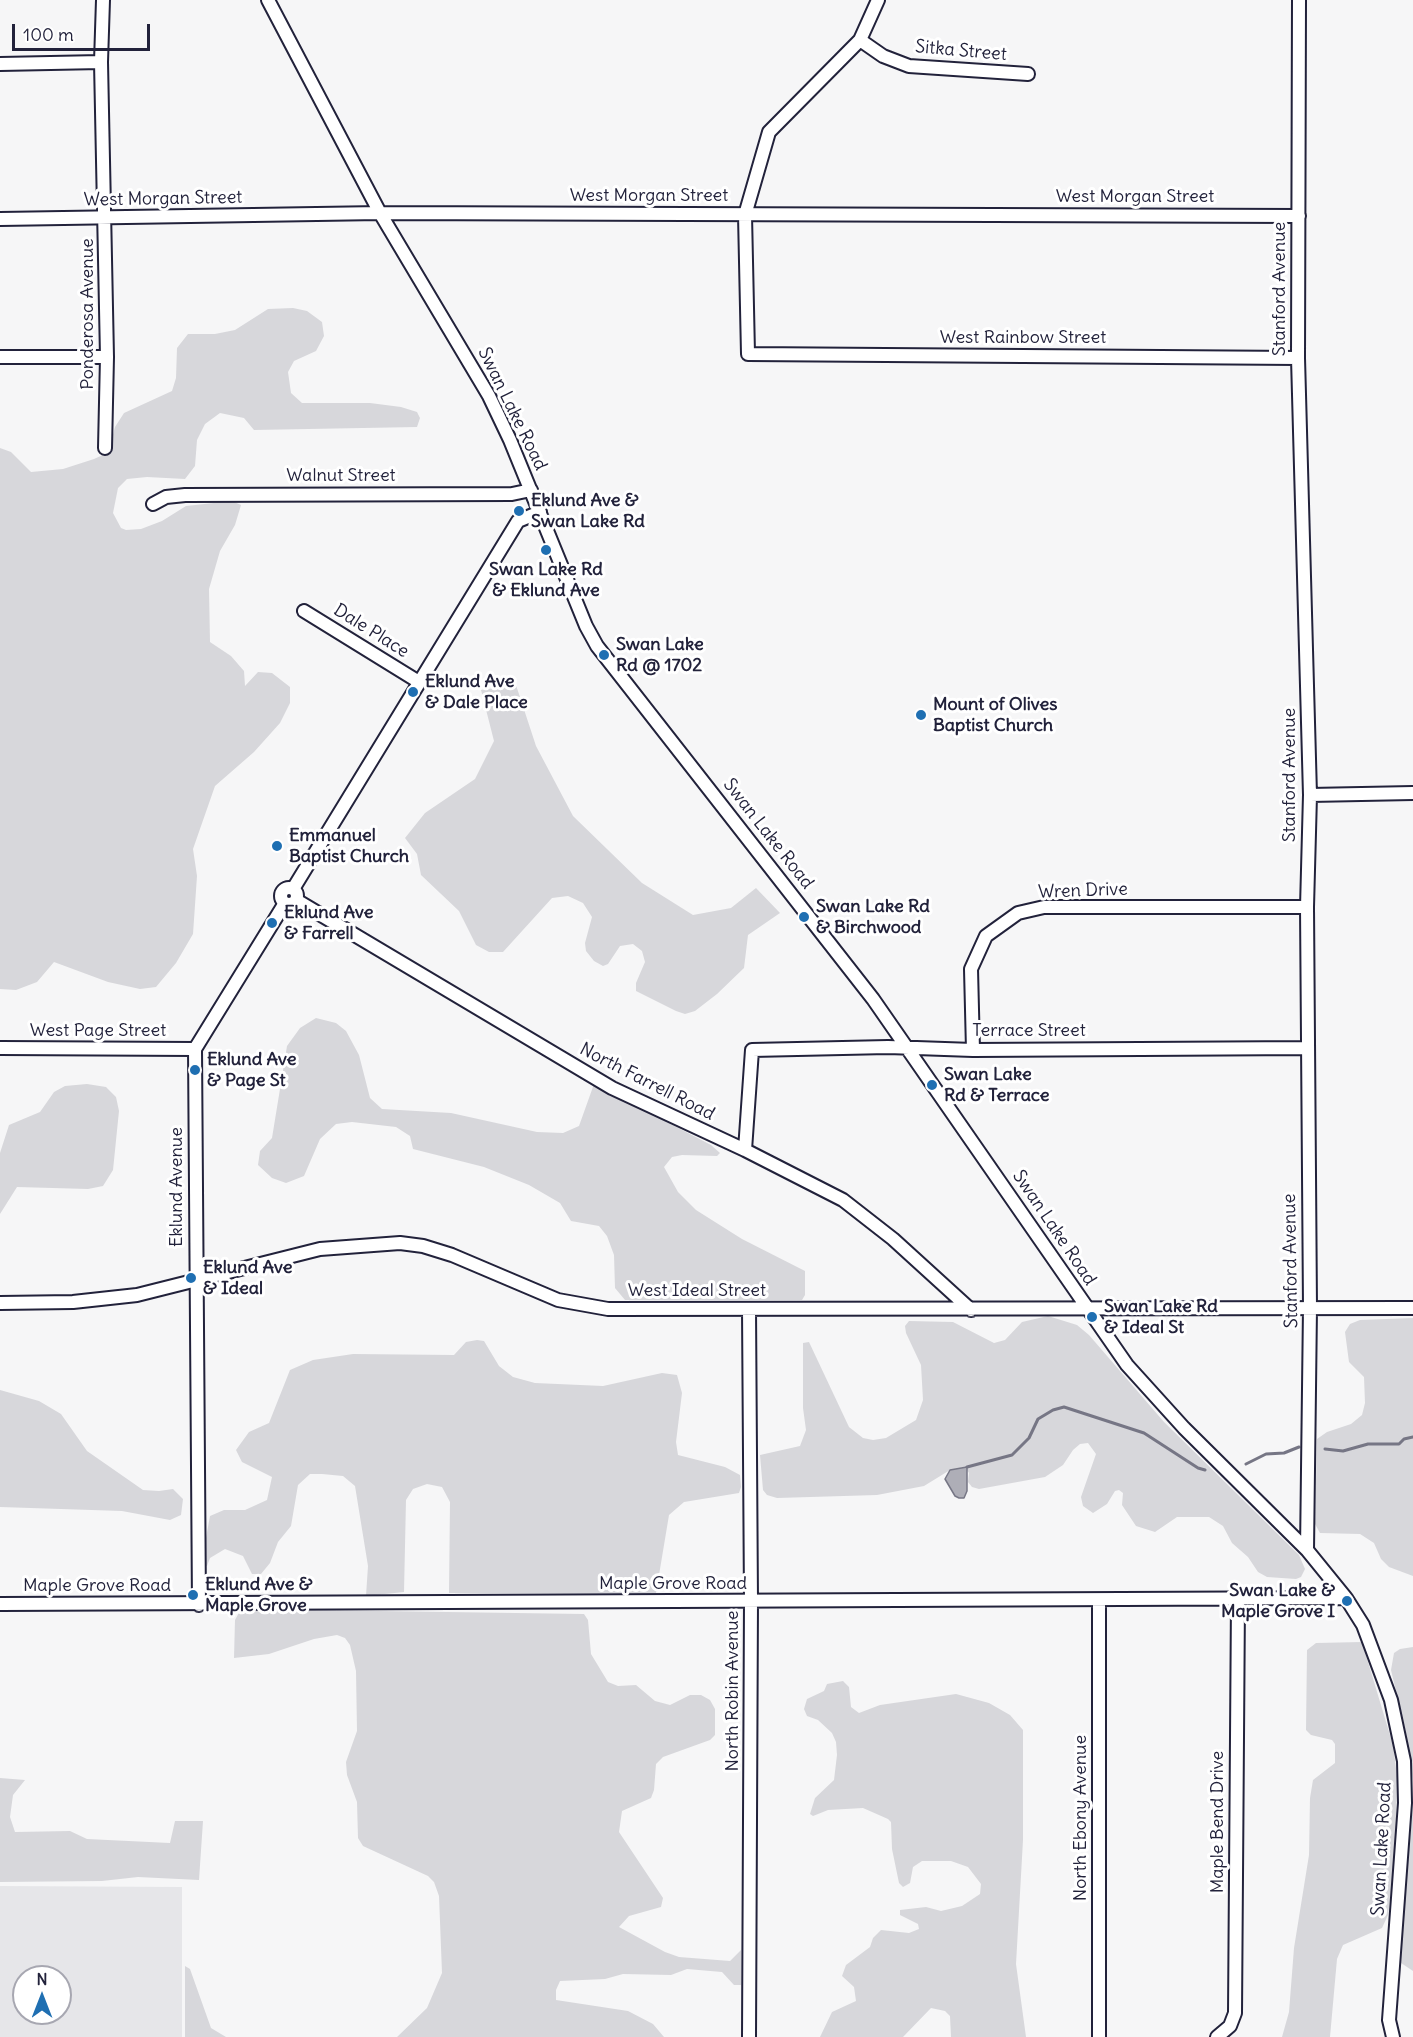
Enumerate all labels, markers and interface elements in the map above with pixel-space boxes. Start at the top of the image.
scale bar [15,12,153,50]
text: 100 m [23,23,74,46]
street label: Sitka Street [914,36,1008,66]
street label: West Morgan Street [570,185,728,207]
street label: West Morgan Street [1056,186,1214,208]
street label: West Morgan Street [83,187,243,211]
street label: Stanford Avenue [1269,222,1291,356]
street label: Ponderosa Avenue [77,238,99,390]
street label: West Rainbow Street [940,327,1106,349]
street label: Swan Lake Road [473,344,551,474]
street label: Walnut Street [286,465,396,487]
place label: Eklund Ave & Swan Lake Rd [531,490,645,532]
marker: Eklund Ave & Swan Lake Rd [512,504,526,518]
marker: Swan Lake Rd & Eklund Ave [539,543,553,557]
place label: Swan Lake Rd & Eklund Ave [489,559,603,602]
street label: Dale Place [329,599,413,663]
place label: Swan Lake Rd @ 1702 [616,634,704,676]
marker: Swan Lake Rd @ 1702 [597,648,611,662]
place label: Eklund Ave & Dale Place [425,671,528,714]
marker: Eklund Ave & Dale Place [406,685,420,699]
place label: Mount of Olives Baptist Church [933,694,1057,736]
marker: Mount of Olives Baptist Church [914,708,928,722]
street label: Stanford Avenue [1279,708,1301,842]
street label: Swan Lake Road [718,775,818,893]
place label: Emmanuel Baptist Church [289,825,409,868]
marker: Emmanuel Baptist Church [270,839,284,853]
street label: Wren Drive [1038,879,1128,903]
place label: Swan Lake Rd & Birchwood [816,896,930,938]
place label: Eklund Ave & Farrell [284,902,373,944]
marker: Swan Lake Rd & Birchwood [797,910,811,924]
marker: Eklund Ave & Farrell [265,916,279,930]
street label: West Page Street [30,1020,166,1042]
street label: Terrace Street [972,1020,1086,1042]
street label: North Farrell Road [576,1039,718,1125]
place label: Eklund Ave & Page St [207,1049,296,1092]
marker: Eklund Ave & Page St [188,1063,202,1077]
place label: Swan Lake Rd & Terrace [944,1064,1049,1106]
marker: Swan Lake Rd & Terrace [925,1078,939,1092]
street label: Eklund Avenue [166,1127,188,1247]
street label: Swan Lake Road [1008,1166,1100,1290]
street label: Stanford Avenue [1279,1194,1303,1328]
place label: Eklund Ave & Ideal [203,1257,292,1300]
marker: Eklund Ave & Ideal [184,1271,198,1285]
street label: West Ideal Street [628,1280,766,1302]
place label: Swan Lake Rd & Ideal St [1104,1296,1218,1338]
marker: Swan Lake Rd & Ideal St [1085,1310,1099,1324]
street label: Maple Grove Road [599,1573,747,1595]
place label: Eklund Ave & Maple Grove [205,1574,313,1616]
street label: Maple Grove Road [23,1575,171,1597]
place label: Swan Lake & Maple Grove I [1221,1580,1335,1622]
marker: Eklund Ave & Maple Grove [186,1588,200,1602]
marker: Swan Lake & Maple Grove I [1340,1594,1354,1608]
street label: North Robin Avenue [722,1611,744,1771]
street label: North Ebony Avenue [1070,1735,1092,1901]
street label: Maple Bend Drive [1207,1751,1229,1893]
street label: Swan Lake Road [1368,1781,1396,1917]
north arrow [12,1965,72,2025]
text: N [36,1969,48,1989]

